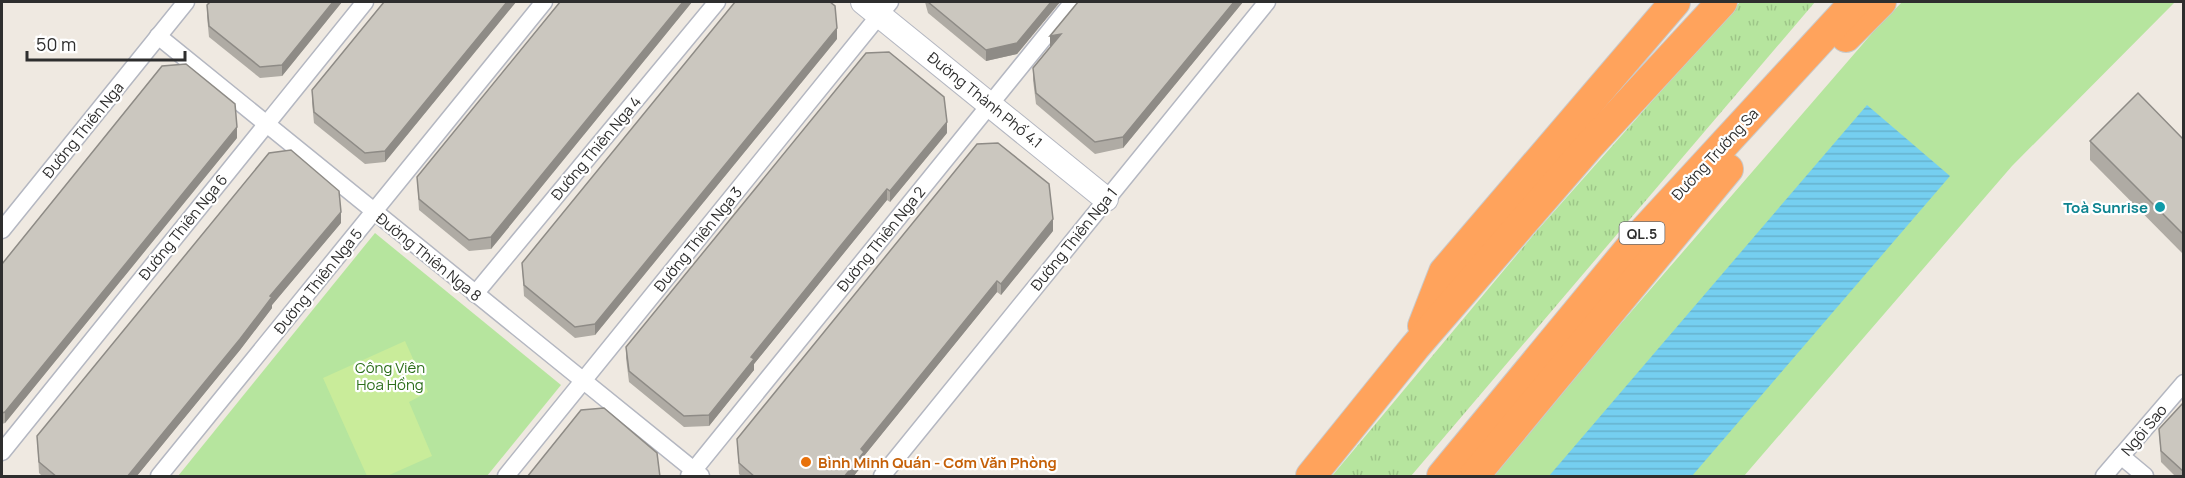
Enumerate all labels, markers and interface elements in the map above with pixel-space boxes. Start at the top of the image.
scale bar [27,24,184,62]
text: 50 m [36,32,76,56]
street label: Đường Thành Phố 4.1 [923,47,1047,153]
street label: Đường Thiên Nga [38,77,128,183]
street label: Đường Thiên Nga 4 [546,91,646,205]
street label: Đường Trường Sa [1667,103,1763,205]
street label: Đường Thiên Nga 6 [134,170,232,284]
street label: Đường Thiên Nga 3 [649,182,747,296]
street label: Đường Thiên Nga 2 [832,182,930,296]
street label: Đường Thiên Nga 1 [1026,183,1122,295]
place label: Toà Sunrise [2063,197,2148,218]
marker: Toà Sunrise [2153,200,2167,214]
street label: Đường Thiên Nga 8 [372,208,486,306]
road number: QL.5 [1620,222,1664,244]
street label: Đường Thiên Nga 5 [269,224,367,338]
park label: Công Viên Hoa Hồng [355,357,425,395]
street label: Ngôi Sao [2116,400,2172,460]
place label: Bình Minh Quán - Cơm Văn Phòng [818,452,1057,473]
marker: Bình Minh Quán - Cơm Văn Phòng [799,455,813,469]

